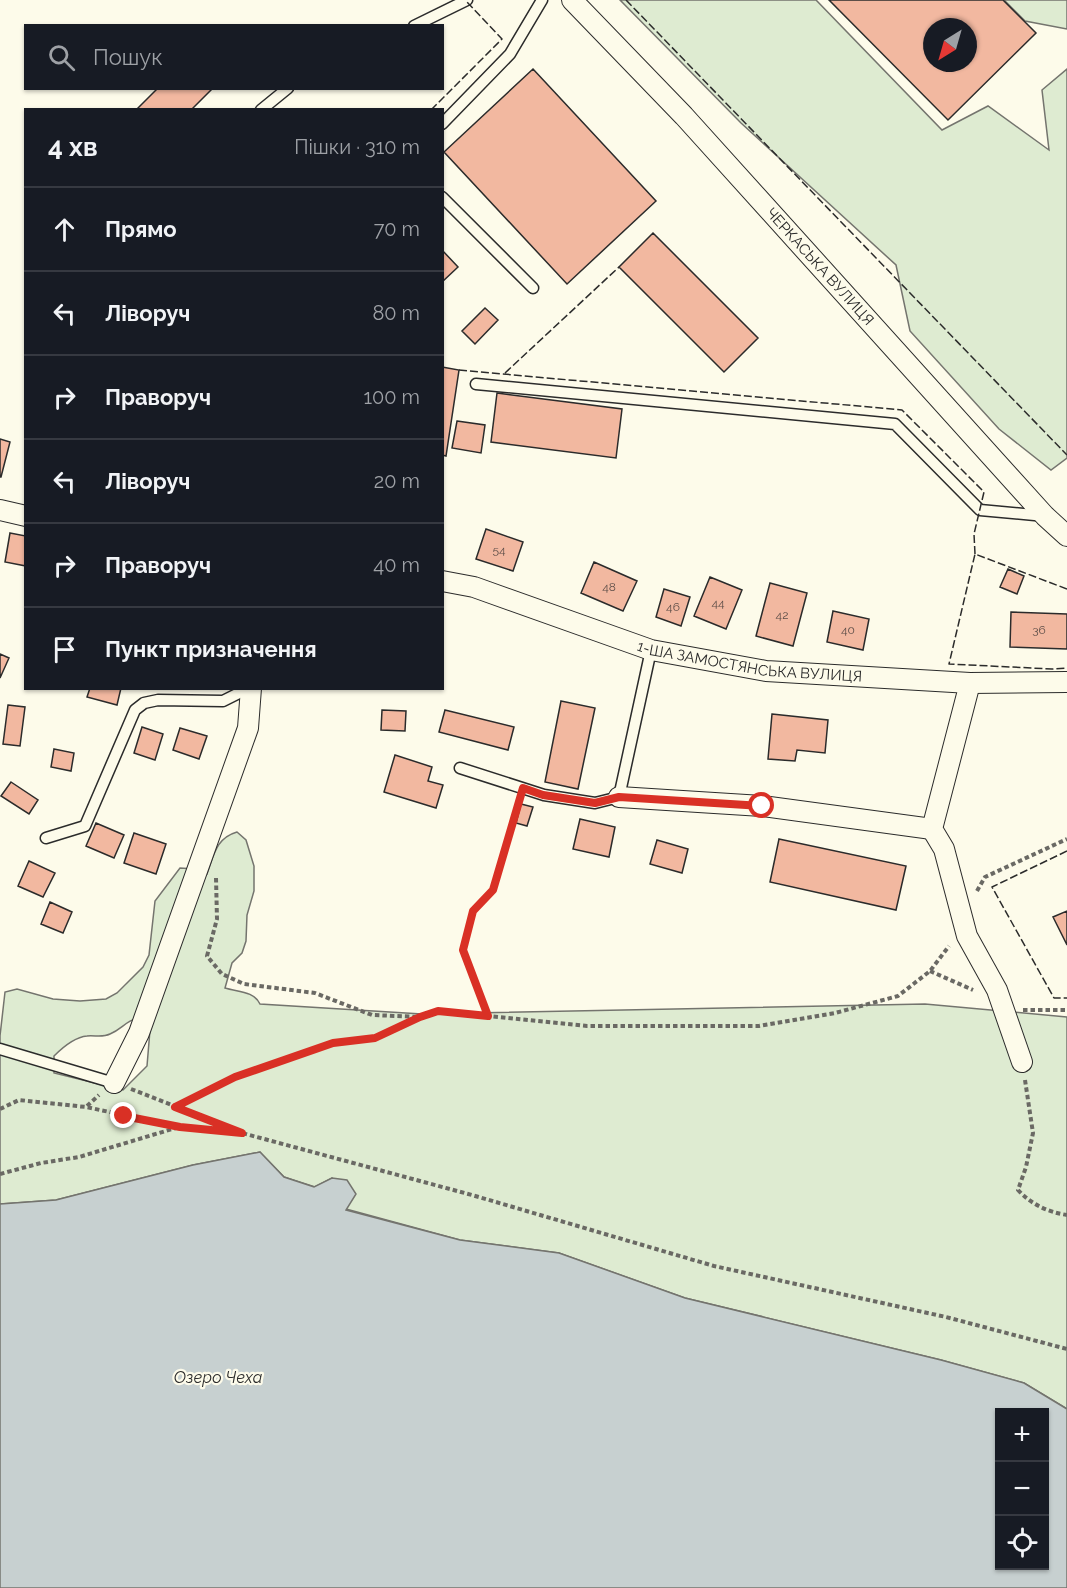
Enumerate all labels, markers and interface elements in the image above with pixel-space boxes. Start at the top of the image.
north arrow [923,18,977,72]
search box [24,24,444,90]
icon: search [45,41,78,74]
text: Пошук [93,44,163,70]
text: 4 хв [48,132,98,162]
text: Пішки · 310 m [294,135,420,159]
street label: ЧЕРКАСЬКА ВУЛИЦЯ [762,204,877,329]
icon: ahead [48,213,81,246]
text: Прямо [105,216,177,242]
text: 70 m [374,217,420,241]
icon: left [48,297,81,330]
text: Ліворуч [105,300,190,326]
text: 80 m [372,301,420,325]
icon: right [48,381,81,414]
text: Праворуч [105,384,211,410]
text: 100 m [363,385,420,409]
icon: left [48,465,81,498]
text: Ліворуч [105,468,190,494]
text: 20 m [374,469,420,493]
house number: 54 [492,543,506,557]
icon: right [48,549,81,582]
text: Праворуч [105,552,211,578]
text: 40 m [373,553,420,577]
house number: 48 [602,580,616,594]
house number: 44 [711,596,725,610]
house number: 46 [666,600,680,614]
house number: 42 [776,608,788,622]
house number: 40 [841,623,855,637]
house number: 36 [1032,623,1046,637]
icon: arrive [48,633,81,666]
text: Пункт призначення [105,636,317,662]
street label: 1-ША ЗАМОСТЯНСЬКА ВУЛИЦЯ [635,637,863,686]
route start [748,792,774,818]
route end [110,1102,136,1128]
water label: Озеро Чеха [174,1368,263,1387]
map controls [995,1408,1049,1570]
button: + [995,1408,1049,1462]
button: − [995,1462,1049,1516]
button: locate [995,1516,1049,1570]

